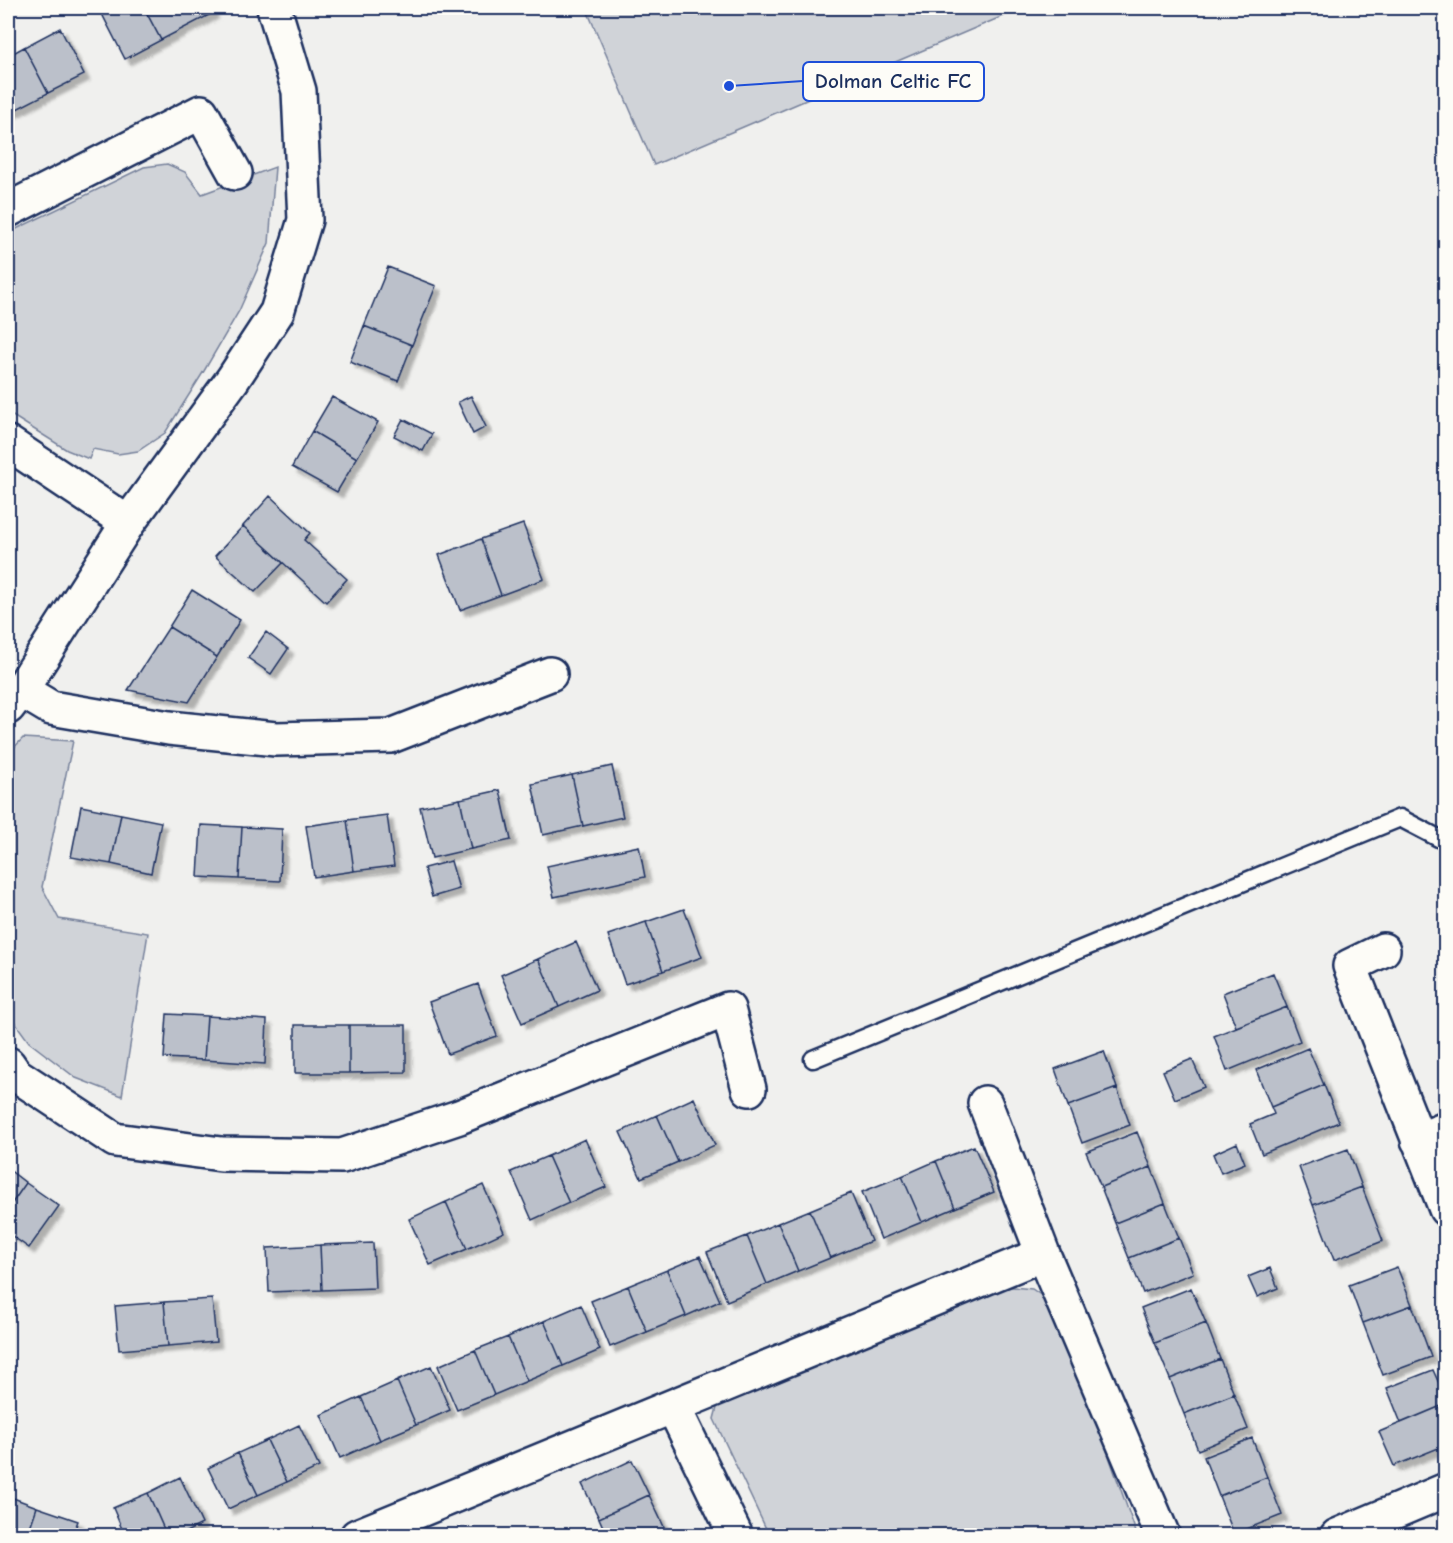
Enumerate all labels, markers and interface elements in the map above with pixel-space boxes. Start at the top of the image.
callout: Dolman Celtic FC [803,62,984,101]
text: Dolman Celtic FC [815,69,972,93]

